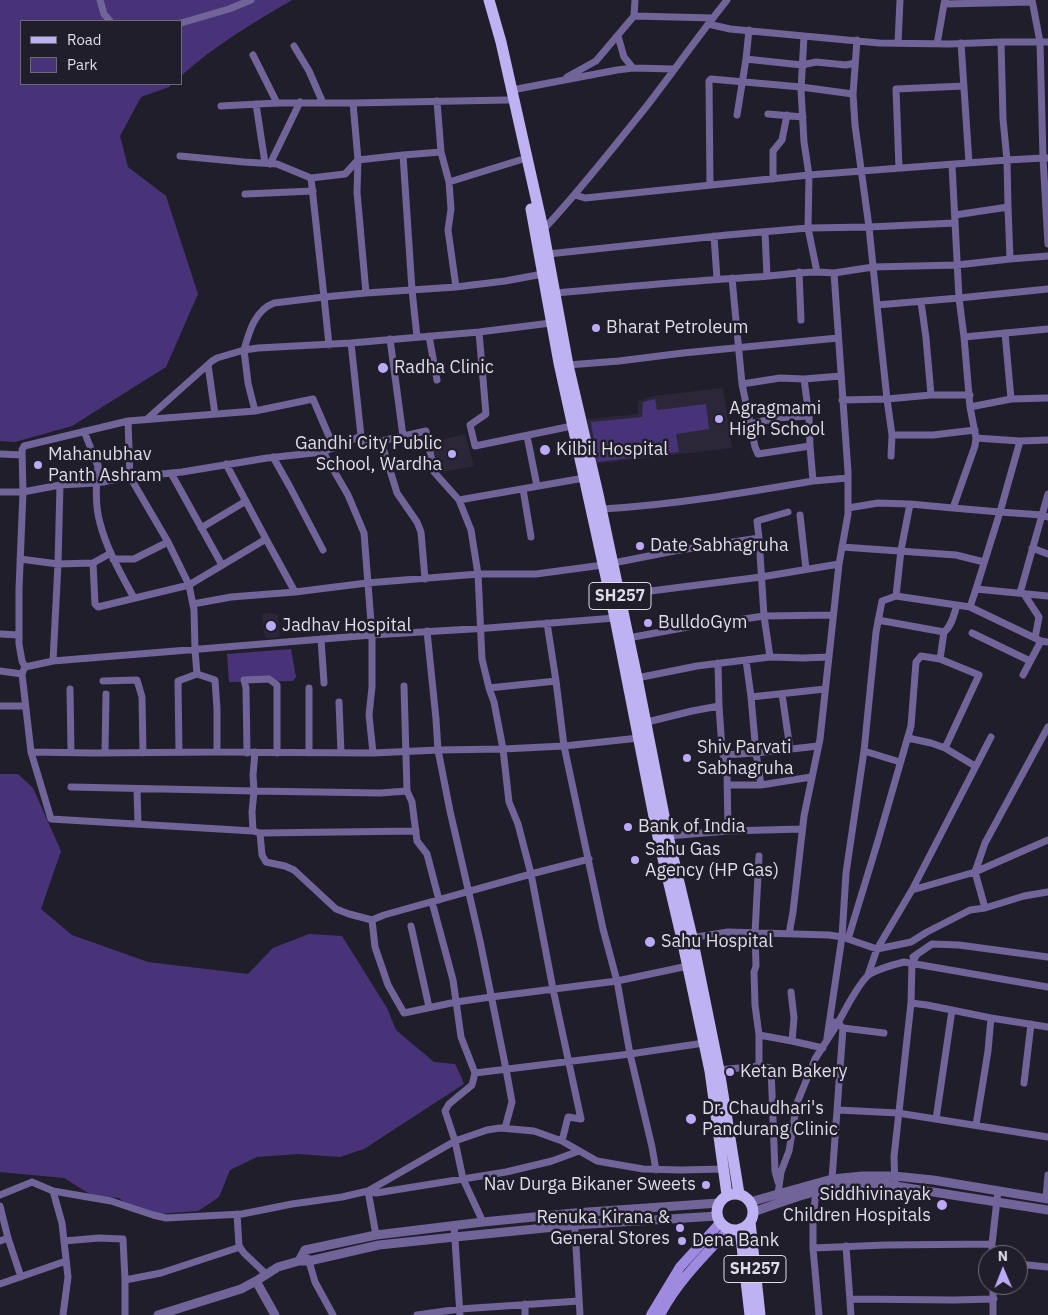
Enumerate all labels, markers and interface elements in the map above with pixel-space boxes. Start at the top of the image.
legend [20,20,182,85]
text: Road [67,30,102,49]
text: Park [67,55,97,74]
place label: Bharat Petroleum [606,317,748,339]
marker: Bharat Petroleum [590,322,602,334]
place label: Radha Clinic [394,357,494,379]
marker: Radha Clinic [376,361,390,375]
place label: Agragmami High School [729,398,825,440]
marker: Agragmami High School [713,413,725,425]
place label: Gandhi City Public School, Wardha [295,433,442,476]
place label: Kilbil Hospital [556,439,668,461]
marker: Kilbil Hospital [538,443,552,457]
place label: Mahanubhav Panth Ashram [48,444,162,486]
marker: Gandhi City Public School, Wardha [446,448,458,460]
marker: Mahanubhav Panth Ashram [32,459,44,471]
place label: Date Sabhagruha [650,535,789,557]
marker: Date Sabhagruha [634,540,646,552]
road number: SH257 [589,582,651,610]
place label: BulldoGym [658,612,747,634]
place label: Jadhav Hospital [282,615,411,637]
marker: BulldoGym [642,617,654,629]
marker: Jadhav Hospital [264,619,278,633]
place label: Shiv Parvati Sabhagruha [697,737,794,780]
marker: Shiv Parvati Sabhagruha [681,752,693,764]
place label: Bank of India [638,816,745,838]
marker: Bank of India [622,821,634,833]
place label: Sahu Gas Agency (HP Gas) [645,839,779,882]
marker: Sahu Gas Agency (HP Gas) [629,854,641,866]
place label: Sahu Hospital [661,931,773,953]
marker: Sahu Hospital [643,935,657,949]
place label: Ketan Bakery [740,1061,847,1083]
marker: Ketan Bakery [724,1066,736,1078]
place label: Dr. Chaudhari's Pandurang Clinic [702,1098,838,1140]
marker: Dr. Chaudhari's Pandurang Clinic [684,1112,698,1126]
place label: Nav Durga Bikaner Sweets [484,1174,696,1196]
marker: Nav Durga Bikaner Sweets [700,1179,712,1191]
place label: Siddhivinayak Children Hospitals [783,1184,931,1226]
marker: Siddhivinayak Children Hospitals [935,1198,949,1212]
place label: Renuka Kirana & General Stores [537,1207,670,1250]
marker: Renuka Kirana & General Stores [674,1222,686,1234]
place label: Dena Bank [692,1230,779,1252]
marker: Dena Bank [676,1235,688,1247]
north arrow [978,1245,1028,1295]
text: N [998,1247,1008,1265]
road number: SH257 [724,1256,786,1282]

